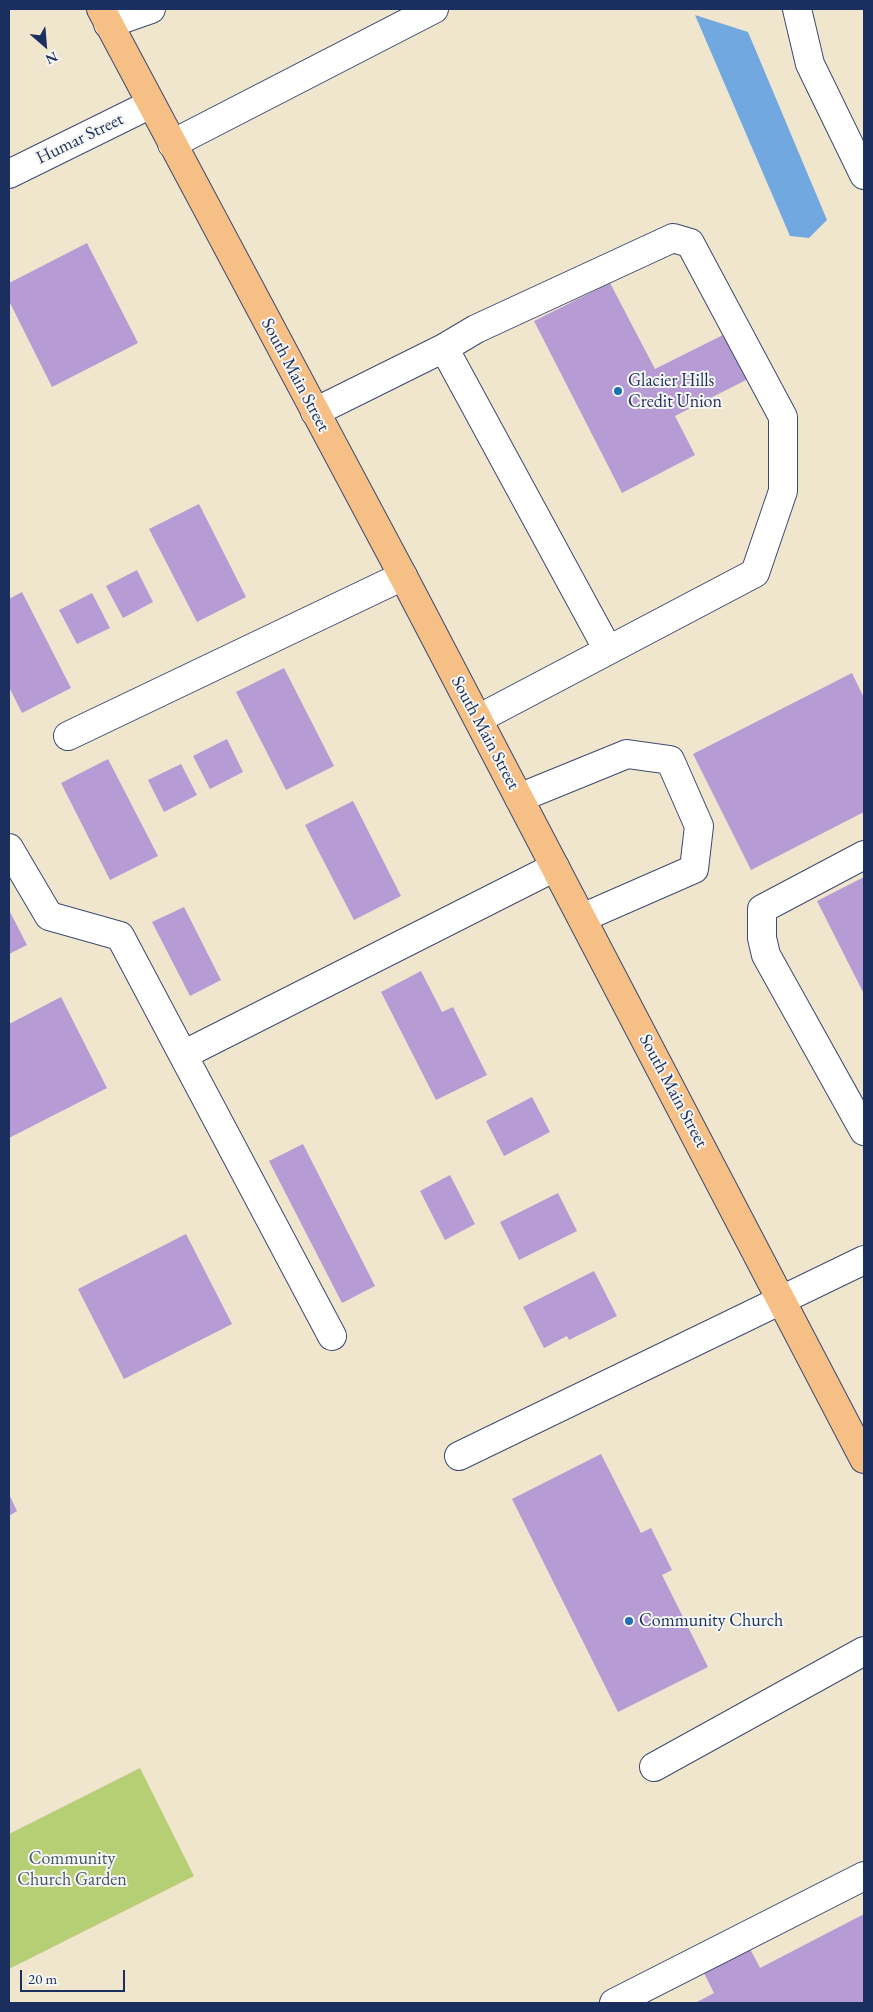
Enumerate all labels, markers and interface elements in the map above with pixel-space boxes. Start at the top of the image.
north arrow [20,20,70,70]
text: N [43,48,61,69]
street label: Humar Street [33,109,127,169]
street label: South Main Street [256,315,334,435]
place label: Glacier Hills Credit Union [628,370,722,412]
marker: Glacier Hills Credit Union [612,385,624,397]
street label: South Main Street [446,673,524,793]
street label: South Main Street [634,1031,712,1151]
place label: Community Church [639,1610,783,1632]
marker: Community Church [623,1615,635,1627]
park label: Community Church Garden [17,1848,127,1890]
scale bar [22,1960,128,1992]
text: 20 m [28,1969,57,1988]

